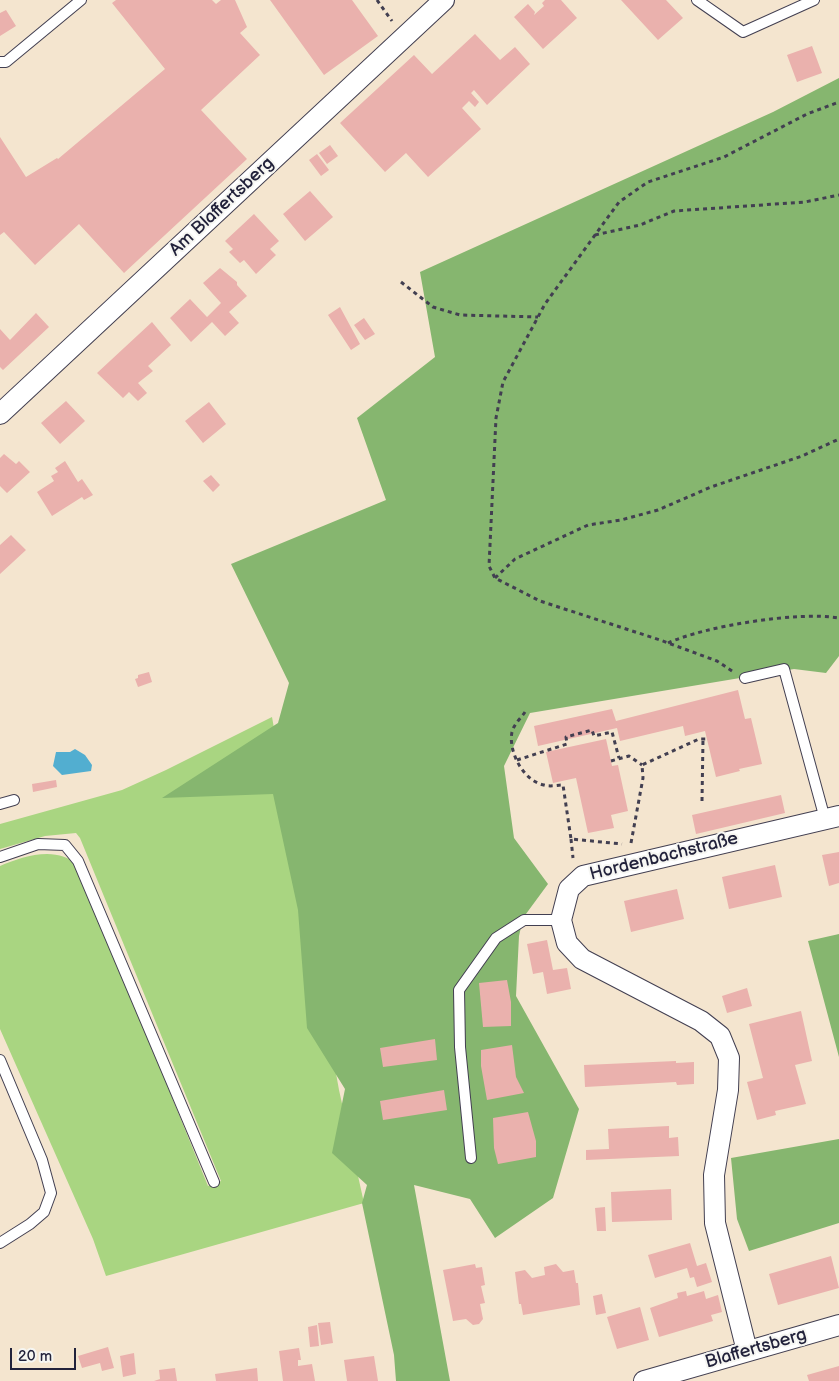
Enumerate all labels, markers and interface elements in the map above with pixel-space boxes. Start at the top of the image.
street label: Am Blaffertsberg [165,153,279,261]
street label: Hordenbachstraße [588,828,740,886]
street label: Blaffertsberg [703,1324,809,1374]
scale bar [12,1338,79,1370]
text: 20 m [18,1347,52,1366]

